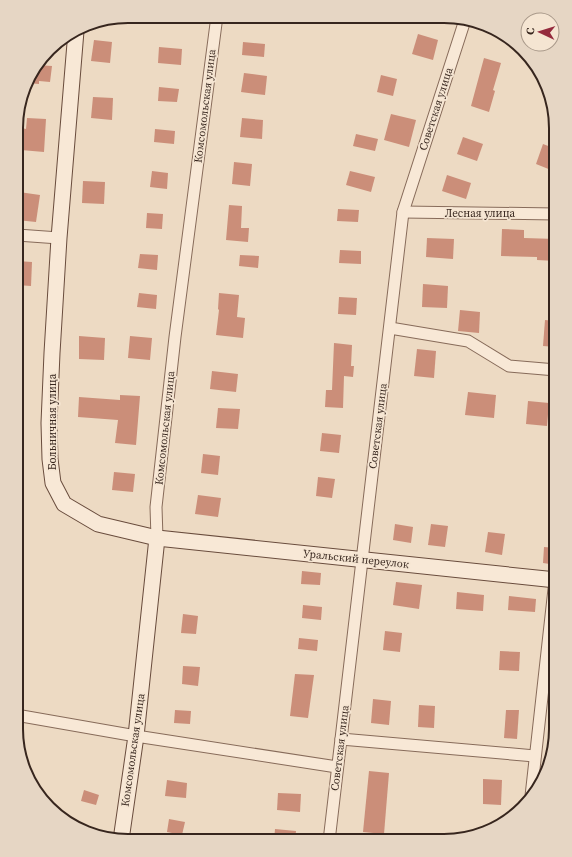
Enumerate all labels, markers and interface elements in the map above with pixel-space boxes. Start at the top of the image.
north arrow [520,12,560,52]
text: С [523,27,538,35]
street label: Комсомольская улица [191,48,219,164]
street label: Советская улица [416,65,457,152]
street label: Лесная улица [445,206,516,221]
street label: Комсомольская улица [152,370,178,486]
street label: Больничная улица [45,373,60,470]
street label: Советская улица [365,382,391,470]
street label: Уральский переулок [302,546,410,572]
street label: Комсомольская улица [118,692,148,808]
street label: Советская улица [327,704,353,792]

